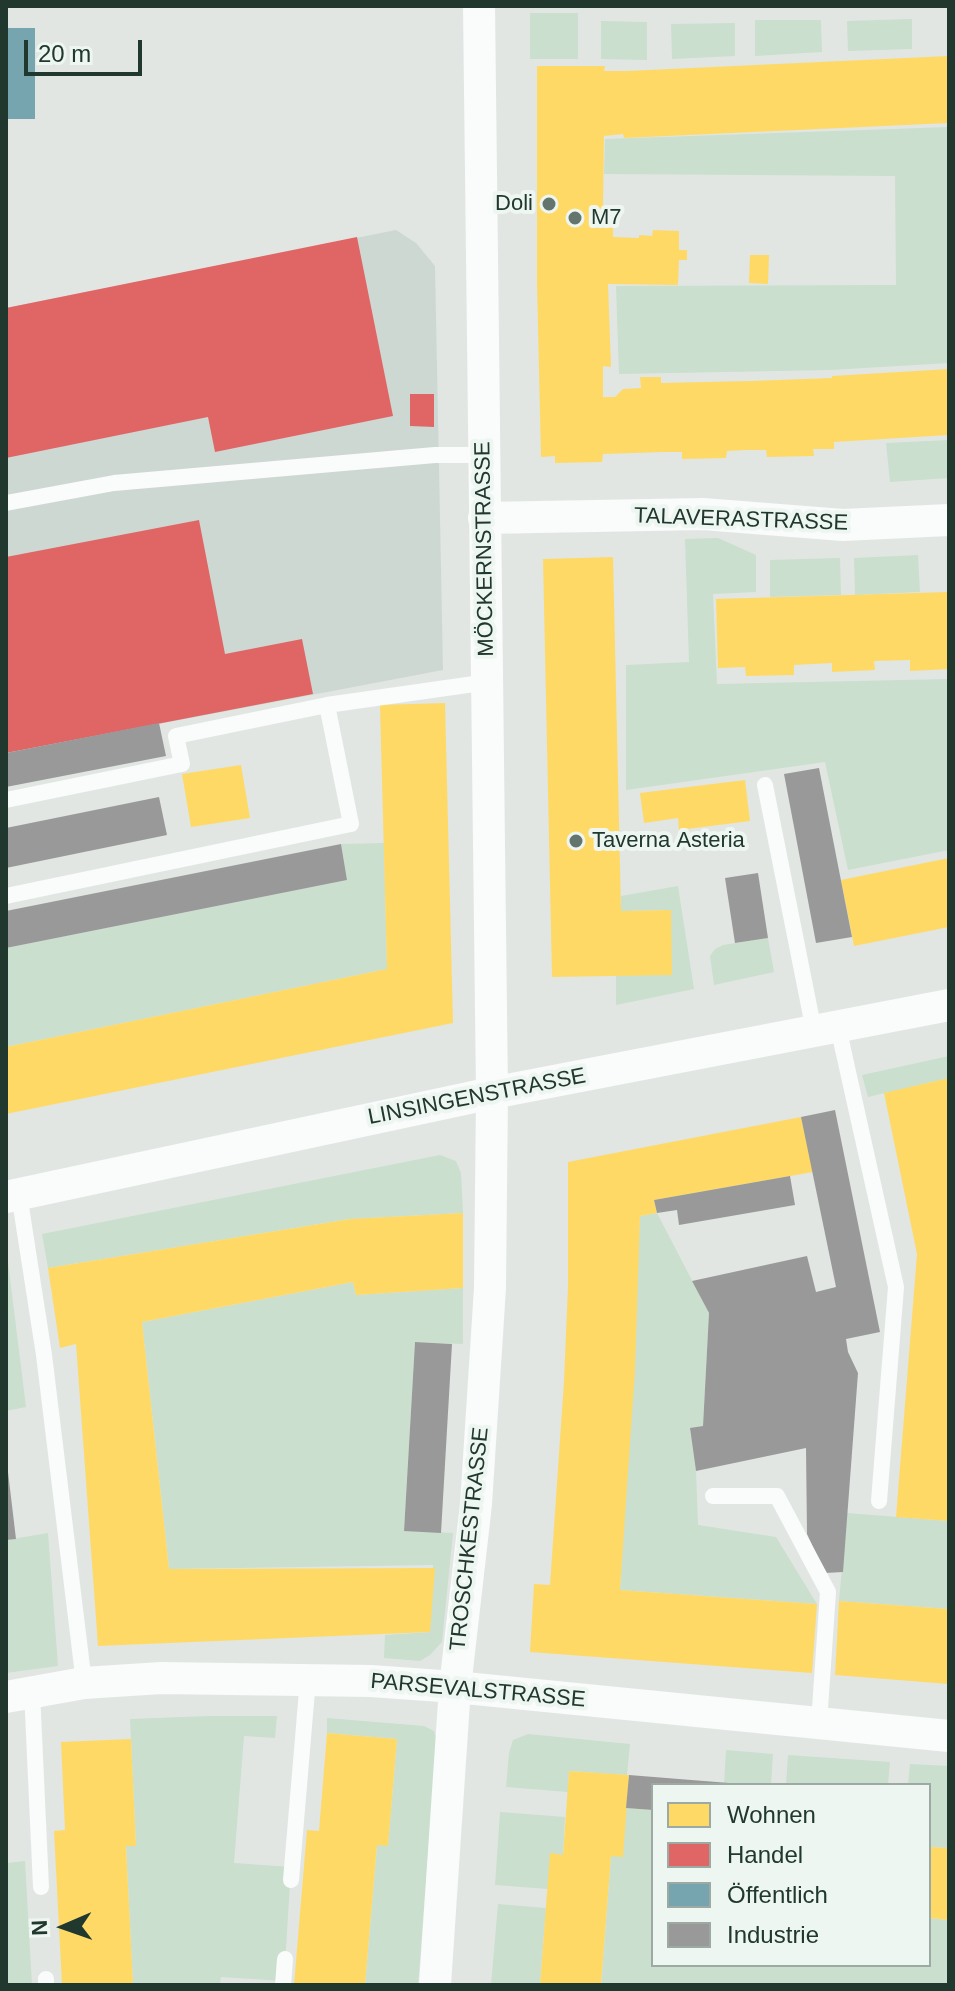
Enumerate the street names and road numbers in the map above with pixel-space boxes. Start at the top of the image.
street label: MÖCKERNSTRASSE [470,441,500,657]
street label: TALAVERASTRASSE [633,503,849,537]
street label: LINSINGENSTRASSE [366,1063,588,1131]
street label: TROSCHKESTRASSE [445,1426,495,1652]
street label: PARSEVALSTRASSE [369,1668,587,1714]

